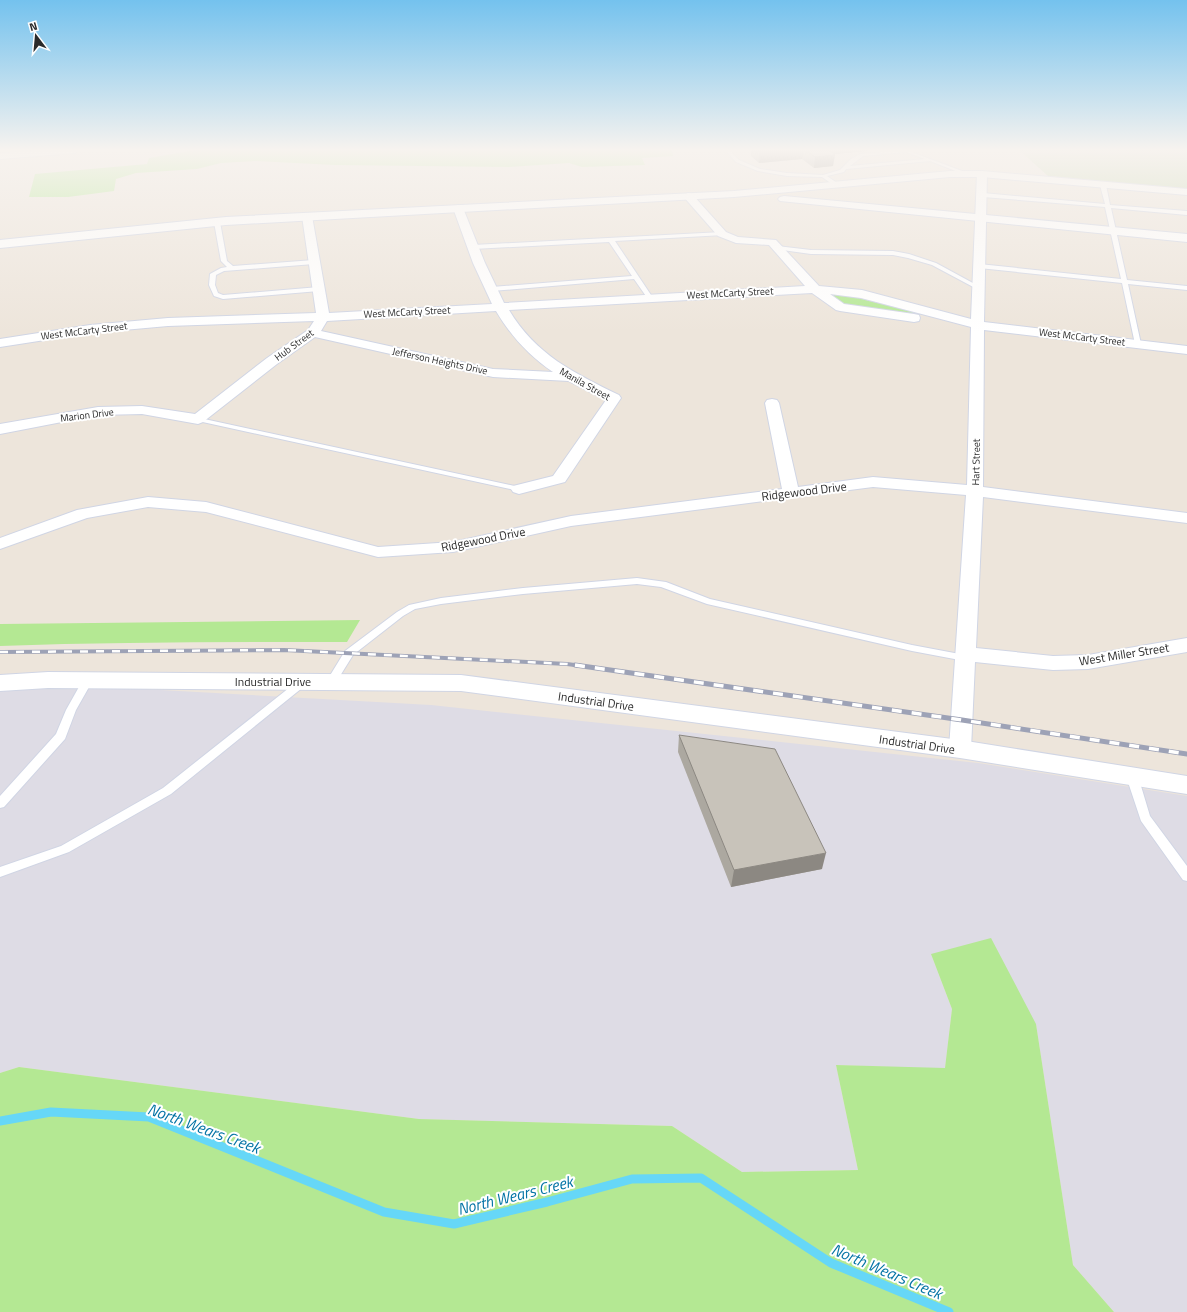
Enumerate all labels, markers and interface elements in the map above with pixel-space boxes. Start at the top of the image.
north arrow [16,16,56,56]
text: N [27,18,39,35]
street label: West McCarty Street [686,283,774,303]
street label: West McCarty Street [363,302,451,322]
street label: West McCarty Street [40,318,129,344]
street label: West McCarty Street [1038,324,1127,350]
street label: Hub Street [271,325,317,364]
street label: Jefferson Heights Drive [391,344,489,378]
street label: Manila Street [557,364,614,404]
street label: Marion Drive [59,404,115,426]
street label: Hart Street [968,438,984,485]
street label: Ridgewood Drive [760,476,848,506]
street label: Ridgewood Drive [439,522,527,556]
street label: West Miller Street [1078,637,1171,670]
street label: Industrial Drive [235,672,311,691]
street label: Industrial Drive [557,686,635,716]
street label: Industrial Drive [878,729,956,759]
water label: North Wears Creek [144,1097,265,1160]
water label: North Wears Creek [455,1169,577,1221]
water label: North Wears Creek [828,1237,948,1306]

